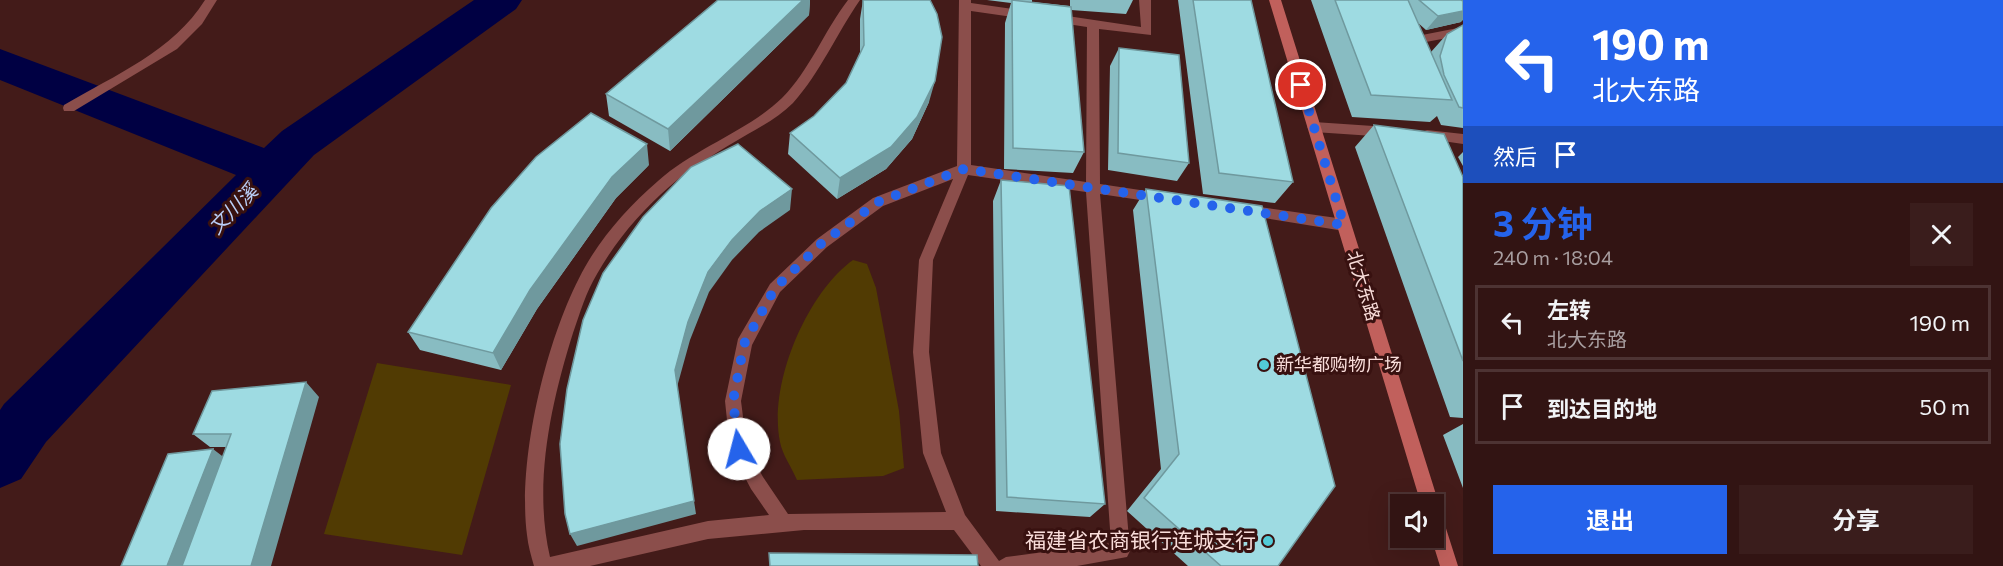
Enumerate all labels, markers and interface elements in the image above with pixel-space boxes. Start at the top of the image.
text: 190 m [1592,17,1710,69]
icon: left [1493,24,1571,102]
pin [1275,59,1326,110]
icon: arrive [1284,68,1317,101]
text: 北大东路 [1592,73,1700,106]
icon: arrive [1549,138,1582,171]
text: 然后 [1493,143,1537,170]
water label: 文川溪 [203,177,263,238]
text: 3 分钟 [1493,200,1593,244]
button: close [1910,203,1973,266]
text: 240 m · 18:04 [1493,245,1613,269]
street label: 北大东路 [1343,248,1385,323]
text: 左转 [1547,296,1591,323]
icon: left [1496,306,1529,339]
text: 190 m [1909,309,1970,336]
text: 北大东路 [1547,327,1627,351]
place label: 新华都购物广场 [1276,353,1402,375]
marker: 新华都购物广场 [1257,358,1271,372]
icon: arrive [1496,390,1529,423]
text: 50 m [1920,393,1970,420]
text: 到达目的地 [1547,395,1657,422]
position arrow [707,417,771,481]
button: 退出 [1493,485,1727,554]
button: 分享 [1739,485,1973,554]
map controls [1390,494,1444,548]
button: sound [1390,494,1444,548]
place label: 福建省农商银行连城支行 [1025,527,1256,552]
marker: 福建省农商银行连城支行 [1261,534,1275,548]

